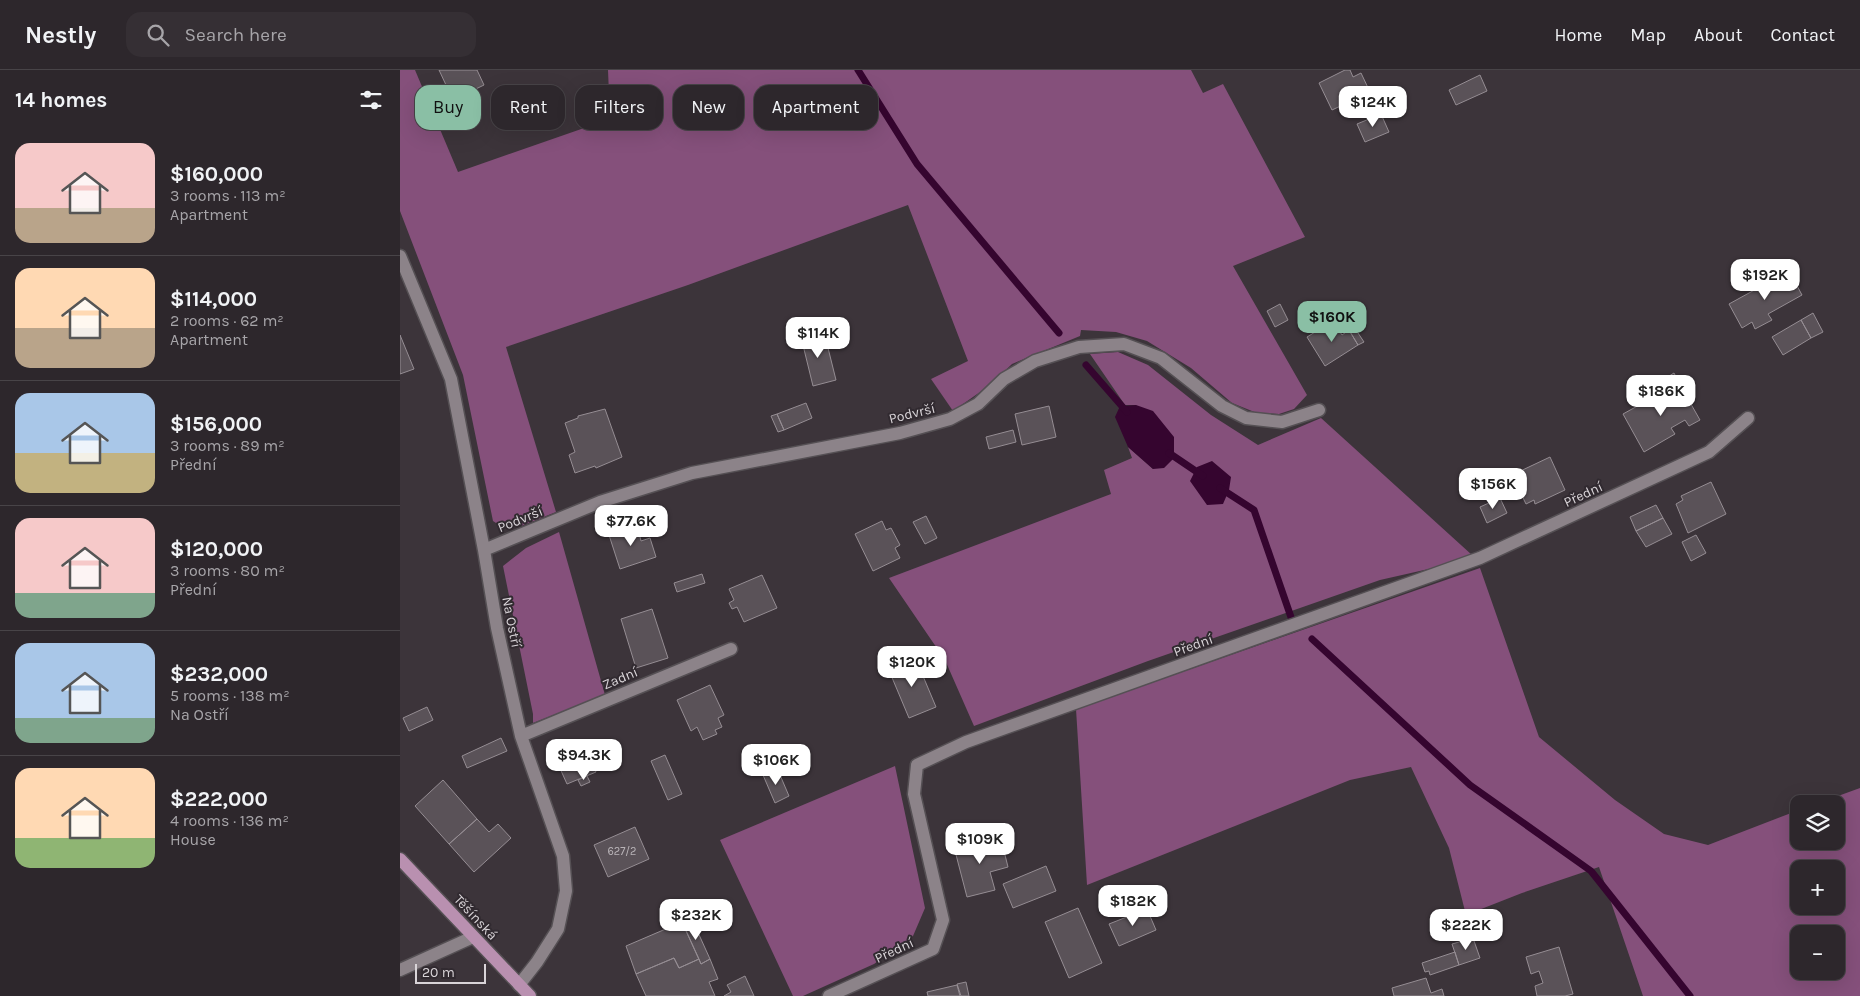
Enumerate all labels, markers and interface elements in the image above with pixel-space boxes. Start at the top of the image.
search box [126,12,476,57]
text: Nestly [25,21,96,49]
icon: search [144,21,172,49]
text: Search here [184,24,287,46]
text: Home [1554,24,1602,46]
text: Map [1630,24,1666,46]
text: About [1694,24,1743,46]
text: Contact [1771,24,1835,46]
chip: Buy [415,85,481,130]
chip: Rent [491,85,565,130]
chip: Filters [575,85,663,130]
chip: New [673,85,744,130]
chip: Apartment [754,85,878,130]
pin: $124K [1338,85,1408,128]
icon: filters [357,86,385,114]
text: 14 homes [15,88,107,112]
text: $124K [1350,92,1396,111]
text: $160,000 [170,162,263,186]
icon: home [55,163,115,223]
text: 3 rooms · 113 m² [170,186,286,205]
text: Apartment [170,205,248,224]
pin: $192K [1730,258,1800,301]
text: $192K [1742,265,1788,284]
text: $114,000 [170,287,257,311]
icon: home [55,288,115,348]
pin: $160K [1297,300,1367,343]
text: $160K [1308,307,1356,326]
text: 2 rooms · 62 m² [170,311,284,330]
pin: $114K [783,316,853,359]
text: $114K [797,323,839,342]
text: Apartment [170,330,248,349]
pin: $186K [1626,374,1696,417]
text: $186K [1637,381,1685,400]
street label: Podvrší [887,399,938,427]
text: $156,000 [170,412,262,436]
icon: home [55,413,115,473]
text: 3 rooms · 89 m² [170,436,285,455]
text: Přední [170,455,217,474]
pin: $156K [1458,468,1528,510]
text: $156K [1470,474,1516,493]
street label: Přední [1561,478,1606,511]
street label: Podvrší [495,502,546,536]
pin: $77.6K [590,504,672,547]
text: $77.6K [606,511,656,530]
text: $120,000 [170,537,263,561]
icon: home [55,538,115,598]
text: 3 rooms · 80 m² [170,561,285,580]
text: Přední [170,580,217,599]
street label: Na Ostří [498,595,525,650]
street label: Přední [1171,630,1216,660]
pin: $120K [877,646,947,688]
text: $120K [889,652,936,671]
text: $232,000 [170,662,268,686]
icon: home [55,663,115,723]
street label: Zadní [600,663,641,693]
text: 5 rooms · 138 m² [170,686,290,705]
text: Na Ostří [170,705,229,724]
pin: $94.3K [543,738,625,781]
pin: $106K [741,744,811,786]
text: $94.3K [557,745,611,764]
text: $106K [752,750,800,769]
text: $222,000 [170,787,268,811]
icon: home [55,788,115,848]
map controls [1790,795,1845,980]
button: layers [1790,795,1845,850]
text: 4 rooms · 136 m² [170,811,289,830]
pin: $109K [945,822,1015,865]
text: $109K [956,829,1004,848]
text: House [170,830,216,849]
house number: 627/2 [608,845,636,858]
button: + [1790,860,1845,915]
pin: $182K [1098,884,1168,927]
street label: Těšínská [450,891,501,944]
text: $182K [1109,891,1157,910]
pin: $232K [661,898,731,941]
text: $232K [671,905,721,924]
pin: $222K [1431,908,1501,951]
text: $222K [1441,915,1491,934]
button: − [1790,925,1845,980]
street label: Přední [872,934,917,967]
scale bar [415,961,486,984]
text: 20 m [422,964,455,981]

